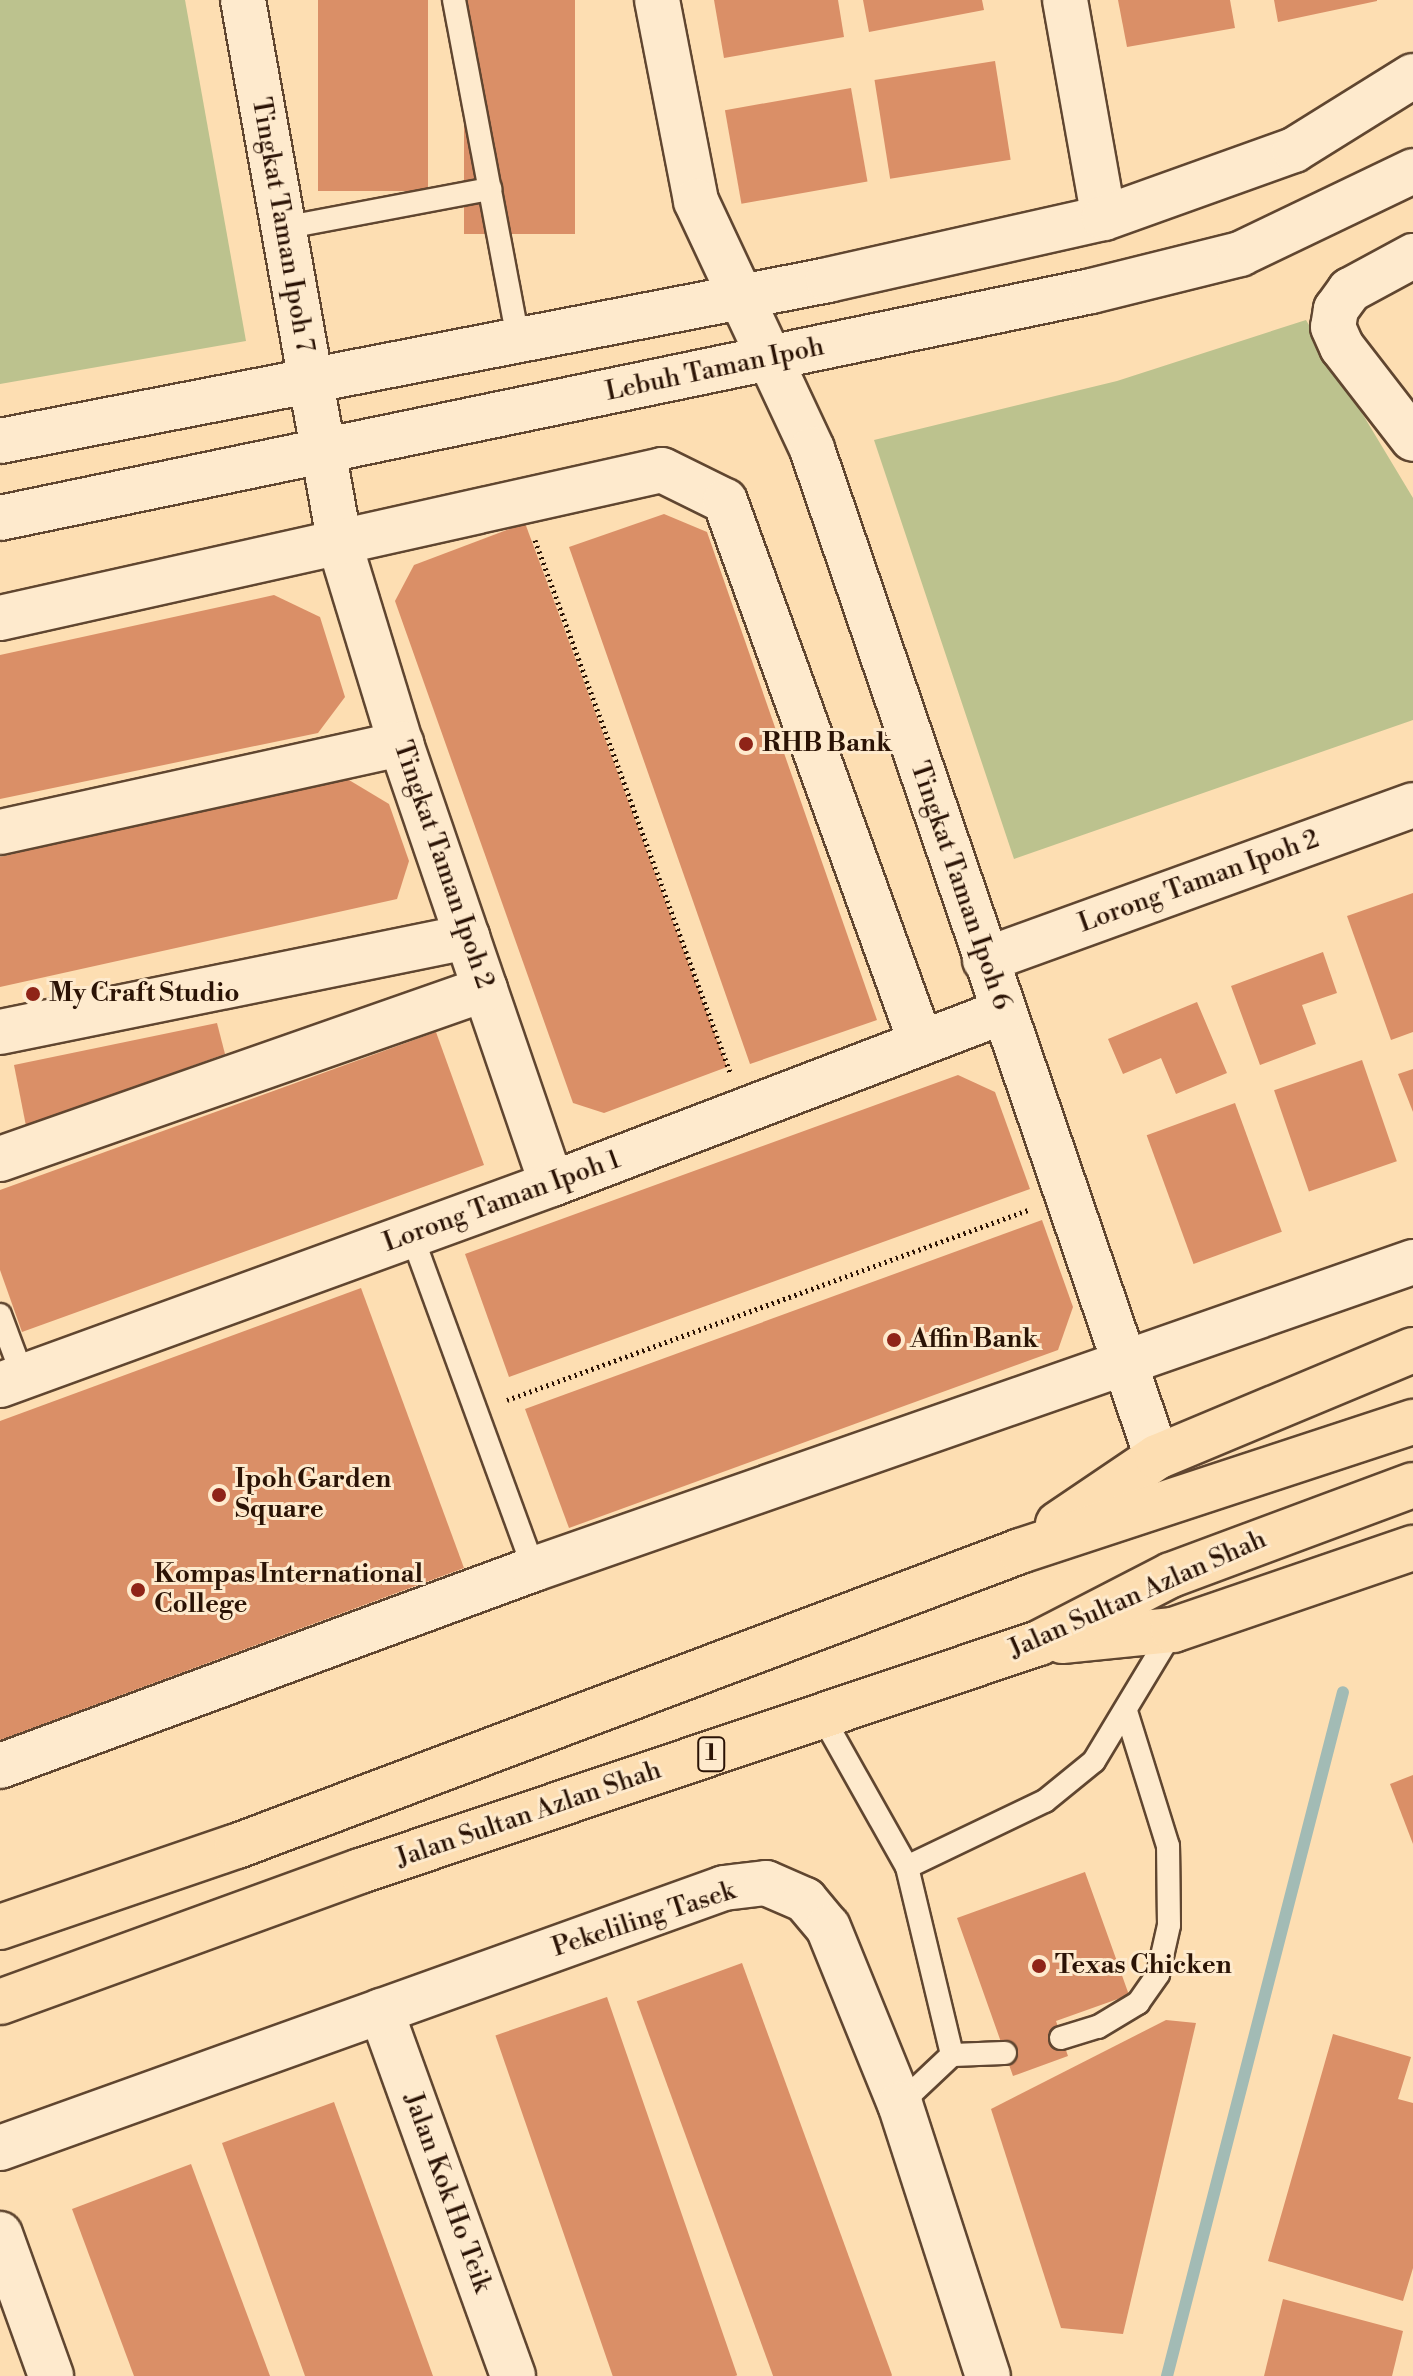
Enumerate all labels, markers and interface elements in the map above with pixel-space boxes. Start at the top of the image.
street label: Tingkat Taman Ipoh 7 [244,95,320,355]
street label: Lebuh Taman Ipoh [603,332,827,408]
place label: RHB Bank [762,728,892,760]
marker: RHB Bank [737,735,755,753]
street label: Tingkat Taman Ipoh 2 [386,737,500,993]
street label: Tingkat Taman Ipoh 6 [903,758,1017,1014]
street label: Lorong Taman Ipoh 2 [1075,824,1323,940]
place label: My Craft Studio [49,978,240,1010]
marker: My Craft Studio [24,985,42,1003]
street label: Lorong Taman Ipoh 1 [379,1145,625,1259]
place label: Affin Bank [910,1324,1038,1356]
marker: Affin Bank [885,1331,903,1349]
place label: Ipoh Garden Square [235,1464,391,1526]
marker: Ipoh Garden Square [210,1486,228,1504]
street label: Jalan Sultan Azlan Shah [1005,1524,1271,1666]
place label: Kompas International College [154,1559,423,1620]
marker: Kompas International College [129,1581,147,1599]
road number: 1 [697,1734,725,1774]
street label: Jalan Sultan Azlan Shah [392,1755,666,1875]
street label: Pekeliling Tasek [549,1876,739,1964]
place label: Texas Chicken [1055,1950,1232,1982]
marker: Texas Chicken [1030,1957,1048,1975]
street label: Jalan Kok Ho Teik [396,2089,498,2297]

